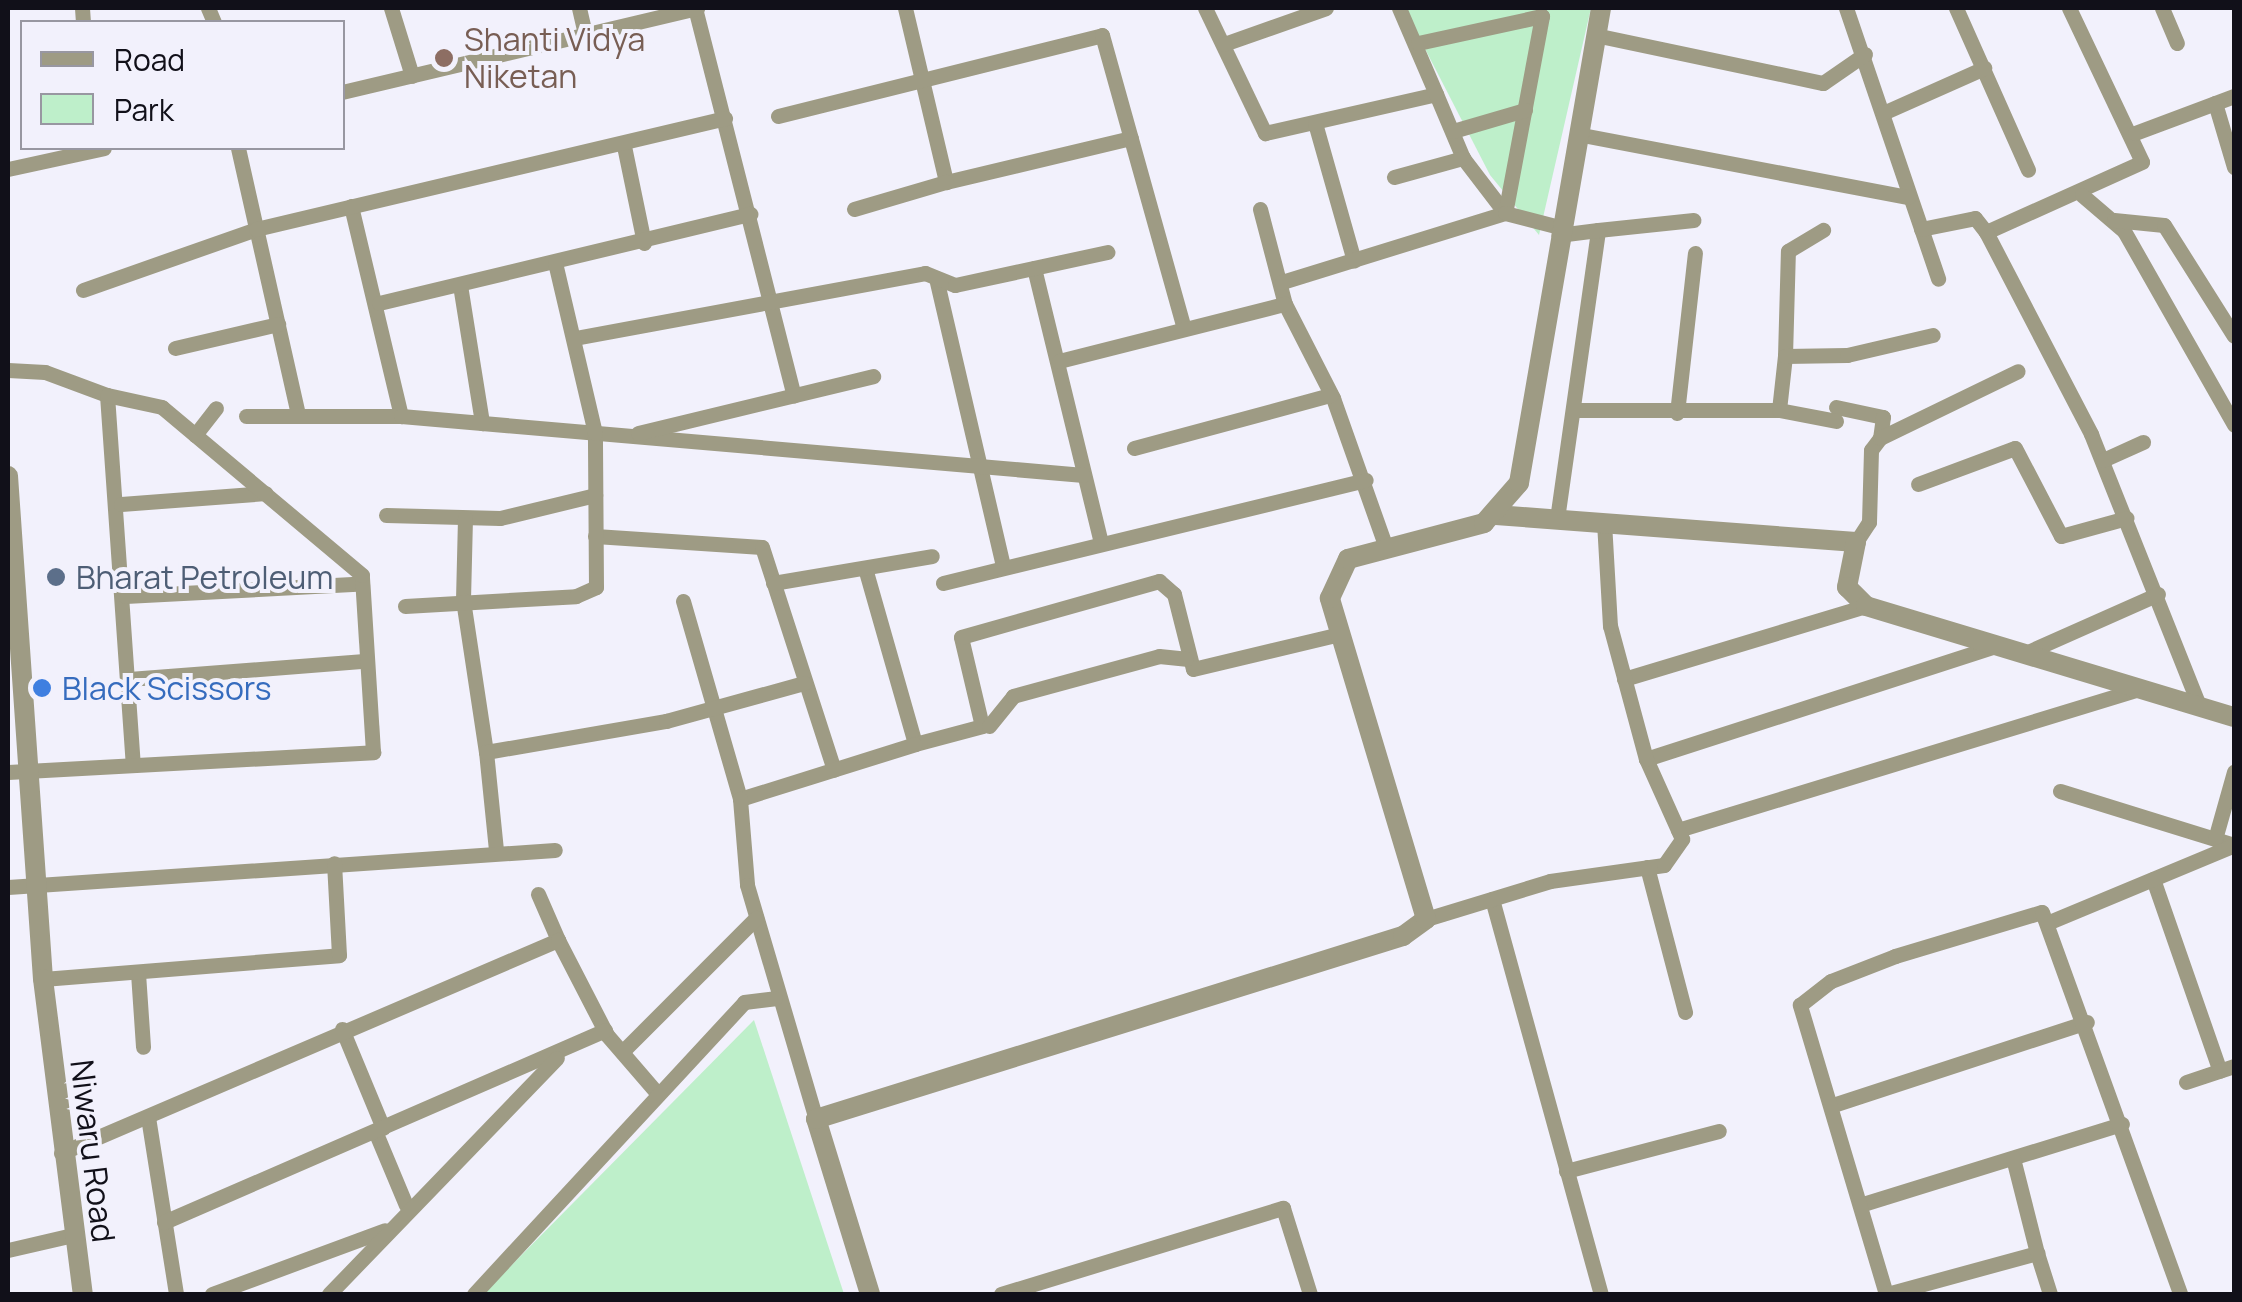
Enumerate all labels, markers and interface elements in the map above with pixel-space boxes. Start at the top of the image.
legend [20,20,345,150]
place label: Shanti Vidya Niketan [464,21,645,96]
text: Road [114,39,185,80]
marker: Shanti Vidya Niketan [433,47,455,69]
text: Park [114,89,174,130]
place label: Bharat Petroleum [76,558,333,596]
marker: Bharat Petroleum [45,566,67,588]
place label: Black Scissors [62,669,272,707]
marker: Black Scissors [31,677,53,699]
street label: Niwaru Road [63,1058,123,1244]

